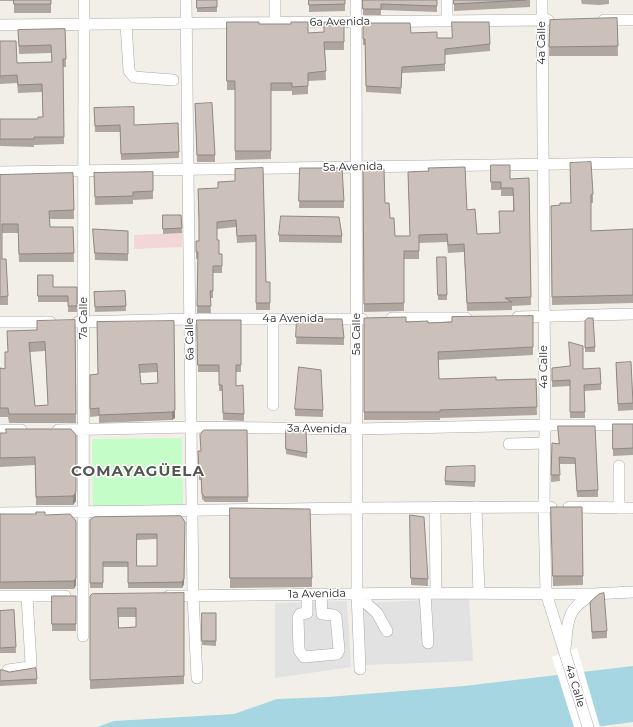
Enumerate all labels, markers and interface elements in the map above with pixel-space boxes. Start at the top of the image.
street label: 6a Avenida [310,15,370,29]
street label: 4a Calle [535,21,549,65]
street label: 5a Avenida [323,160,383,174]
street label: 7a Calle [77,297,91,339]
street label: 4a Avenida [262,312,324,326]
street label: 5a Calle [350,313,364,355]
street label: 6a Calle [183,317,197,361]
street label: 4a Calle [537,345,551,389]
street label: 3a Avenida [287,422,347,436]
district label: COMAYAGÜELA [71,463,205,481]
street label: 1a Avenida [288,587,346,601]
street label: 4a Calle [562,663,588,709]

